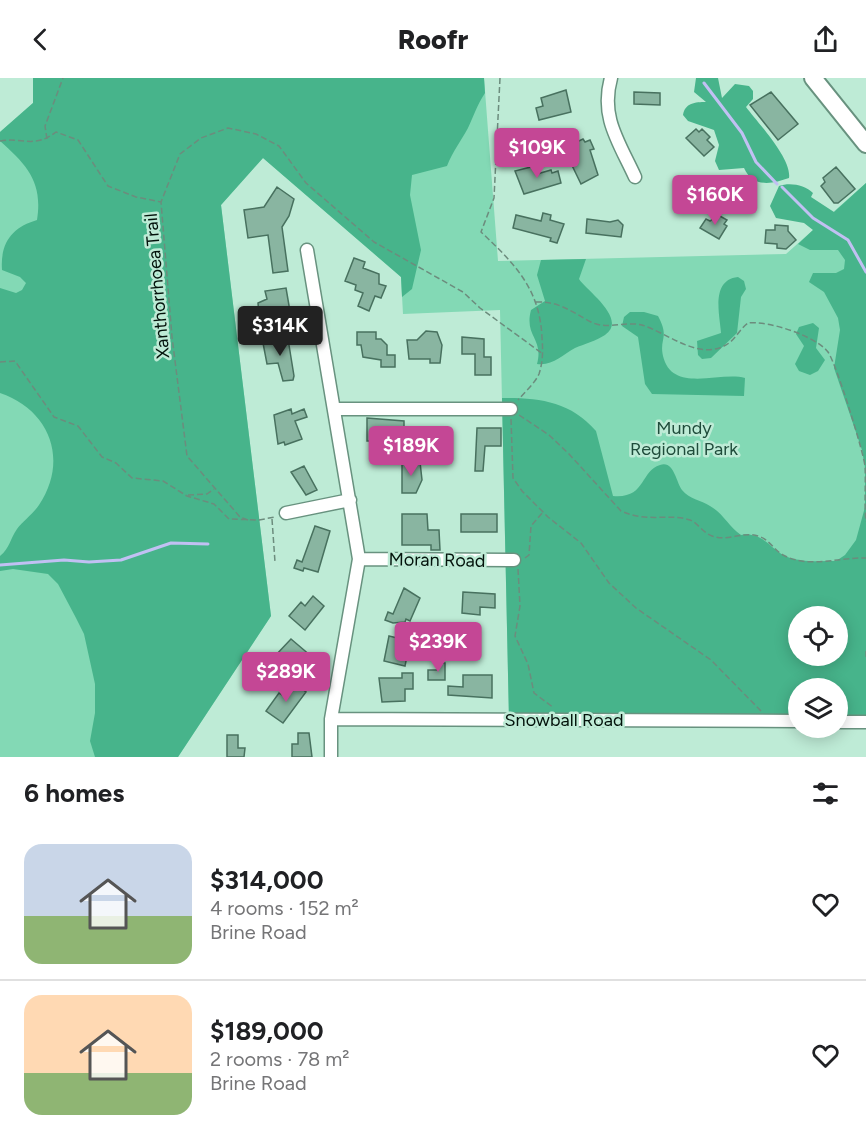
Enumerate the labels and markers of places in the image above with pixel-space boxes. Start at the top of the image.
pin: $109K [495,128,579,179]
pin: $160K [673,175,757,226]
pin: $314K [238,306,322,357]
pin: $189K [369,426,453,477]
pin: $239K [396,622,480,673]
pin: $289K [244,652,328,703]

